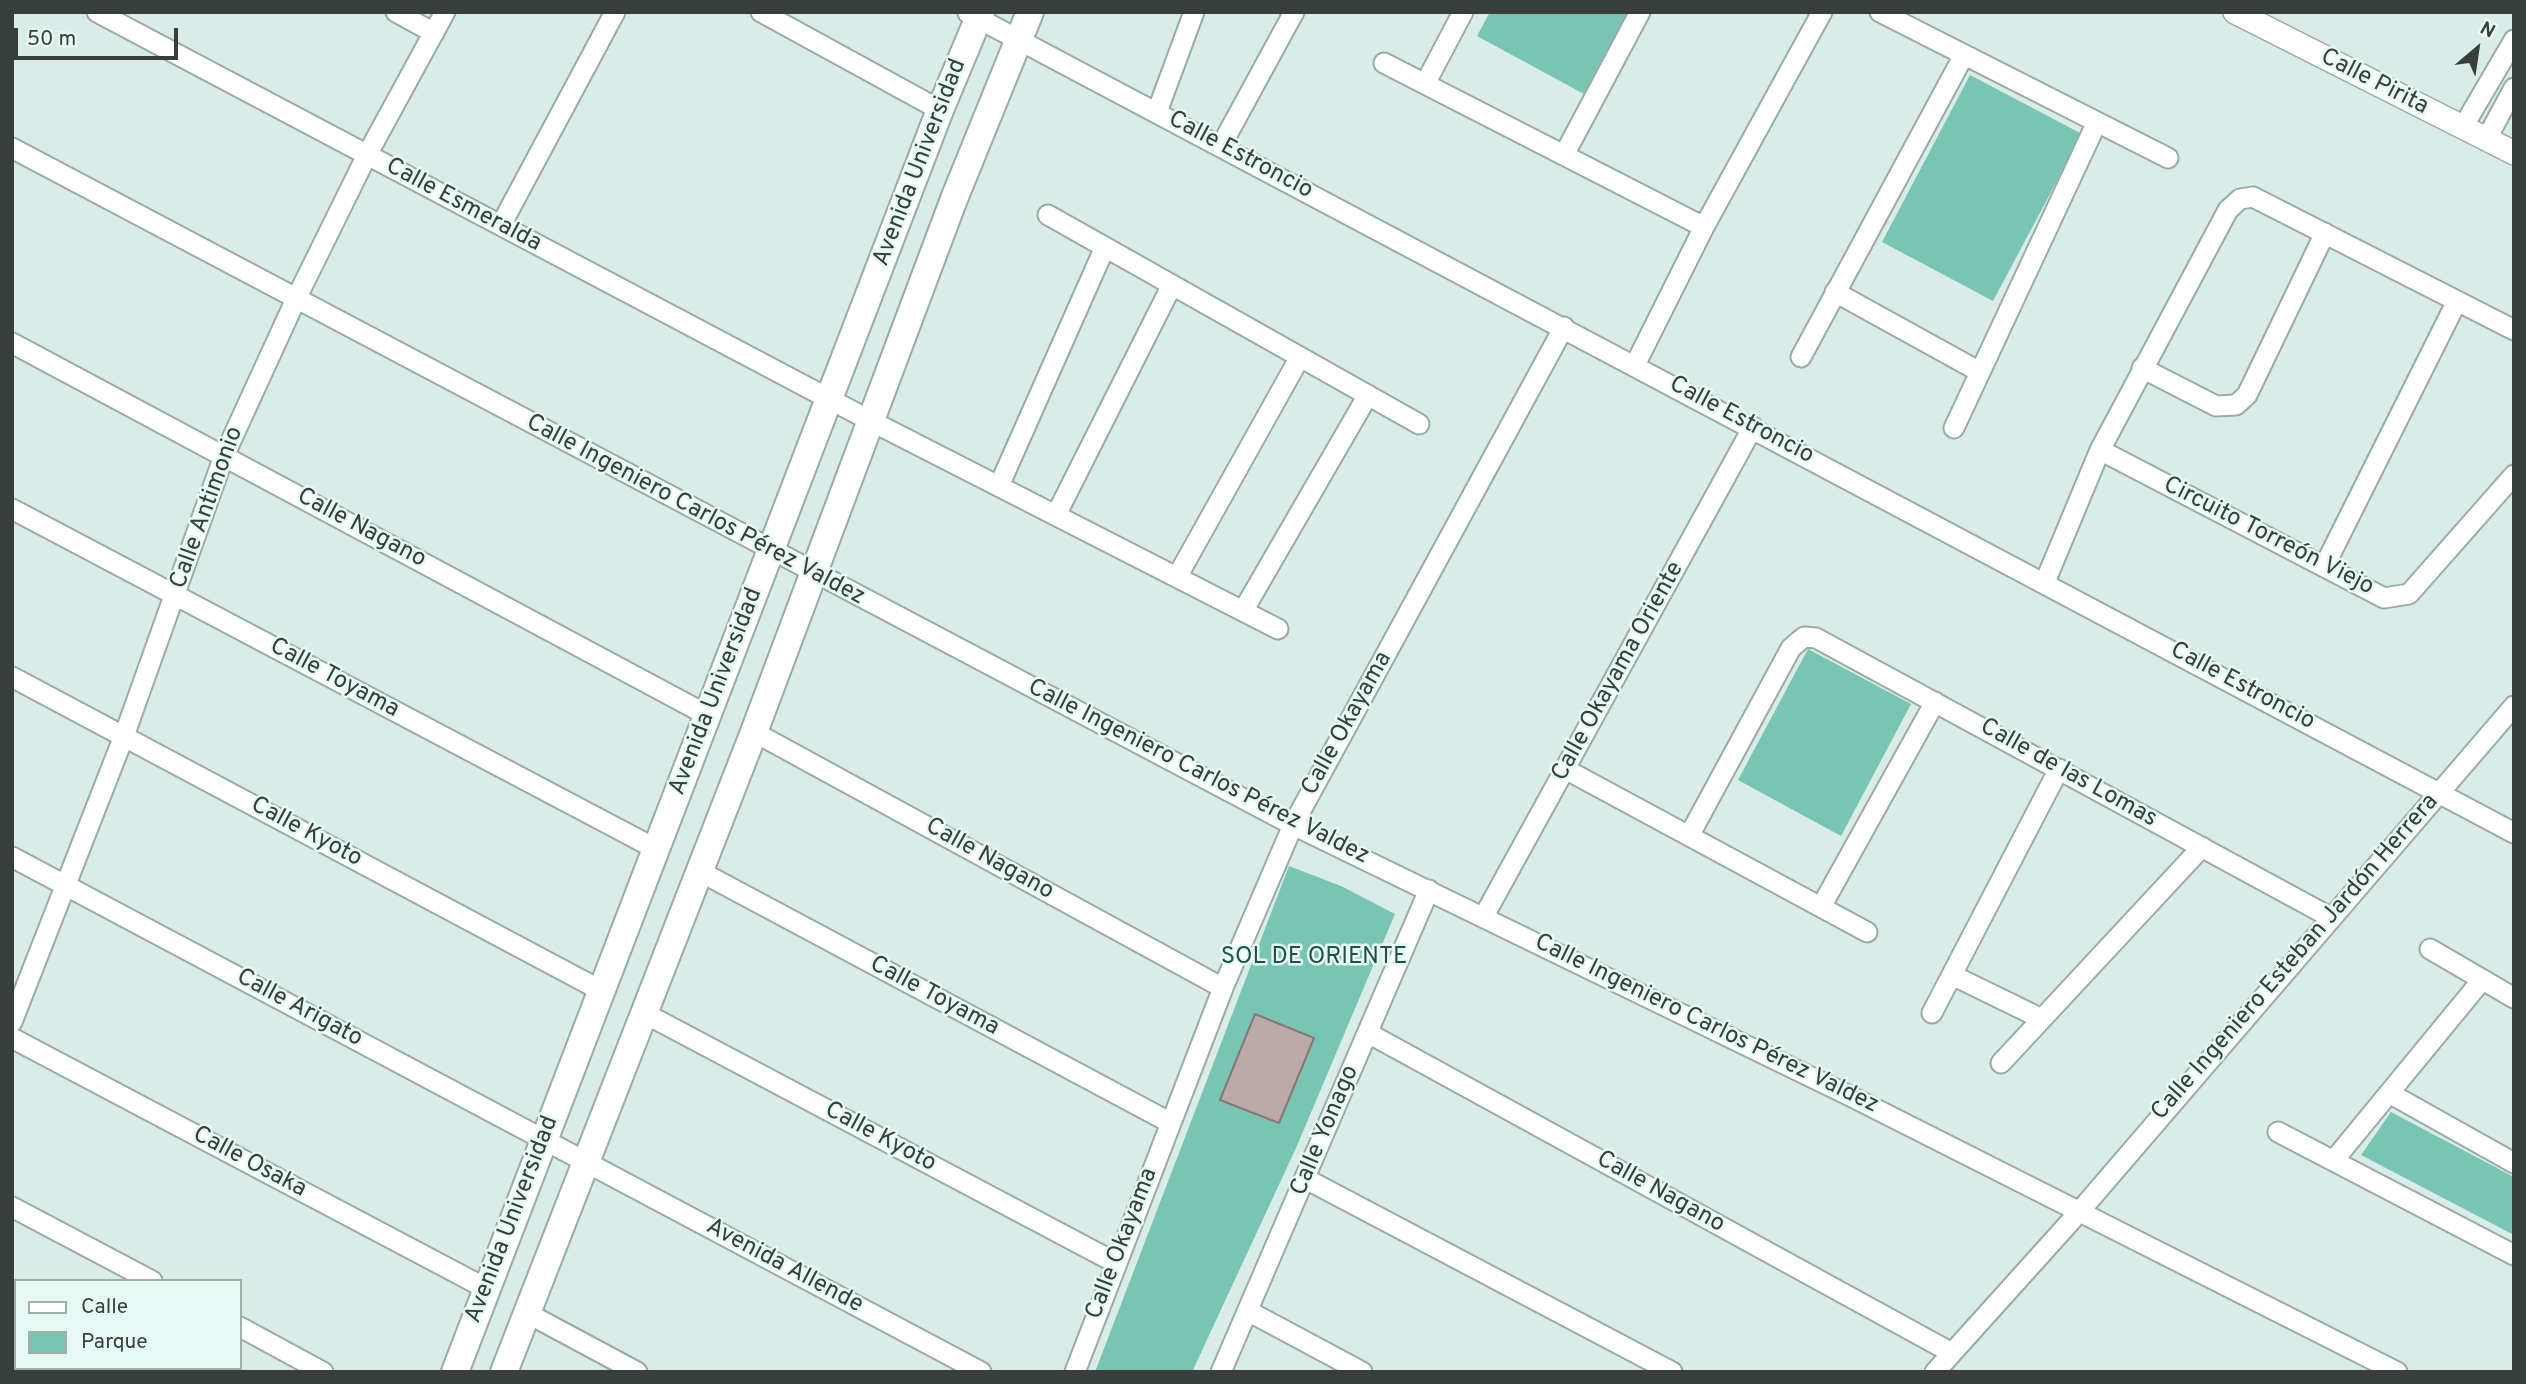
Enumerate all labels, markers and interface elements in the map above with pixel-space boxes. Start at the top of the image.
scale bar [18,14,182,58]
north arrow [2442,14,2512,84]
text: N [2475,17,2499,44]
text: 50 m [27,26,76,53]
street label: Calle Pirita [2315,44,2433,122]
street label: Avenida Universidad [868,55,974,271]
street label: Calle Estroncio [1163,106,1317,206]
street label: Calle Esmeralda [380,153,546,259]
street label: Calle Estroncio [1664,371,1818,471]
street label: Calle Ingeniero Carlos Pérez Valdez [521,409,869,613]
street label: Calle Antimonio [165,423,251,593]
street label: Circuito Torreón Viejo [2158,471,2378,603]
street label: Calle Nagano [291,483,431,575]
street label: Calle Okayama Oriente [1547,557,1691,787]
street label: Avenida Universidad [664,584,770,800]
street label: Calle Toyama [264,633,404,725]
street label: Calle Estroncio [2165,637,2319,737]
street label: Calle Okayama [1297,647,1399,801]
street label: Calle Ingeniero Carlos Pérez Valdez [1022,674,1374,872]
street label: Calle de las Lomas [1974,713,2162,835]
street label: Calle Ingeniero Esteban Jardón Herrera [2146,789,2446,1127]
street label: Calle Kyoto [245,792,367,874]
street label: Calle Nagano [920,813,1058,907]
street label: Calle Ingeniero Carlos Pérez Valdez [1529,929,1883,1121]
park label: SOL DE ORIENTE [1221,944,1407,972]
street label: Calle Toyama [864,951,1004,1043]
street label: Calle Arigato [231,964,367,1054]
street label: Calle Yonago [1286,1061,1366,1201]
street label: Calle Kyoto [819,1097,941,1179]
street label: Avenida Universidad [460,1112,566,1328]
street label: Calle Osaka [187,1121,311,1205]
street label: Calle Nagano [1591,1146,1729,1240]
street label: Calle Okayama [1081,1164,1165,1324]
street label: Avenida Allende [700,1213,868,1321]
legend [14,1279,242,1370]
text: Calle [81,1294,128,1321]
text: Parque [81,1329,148,1356]

